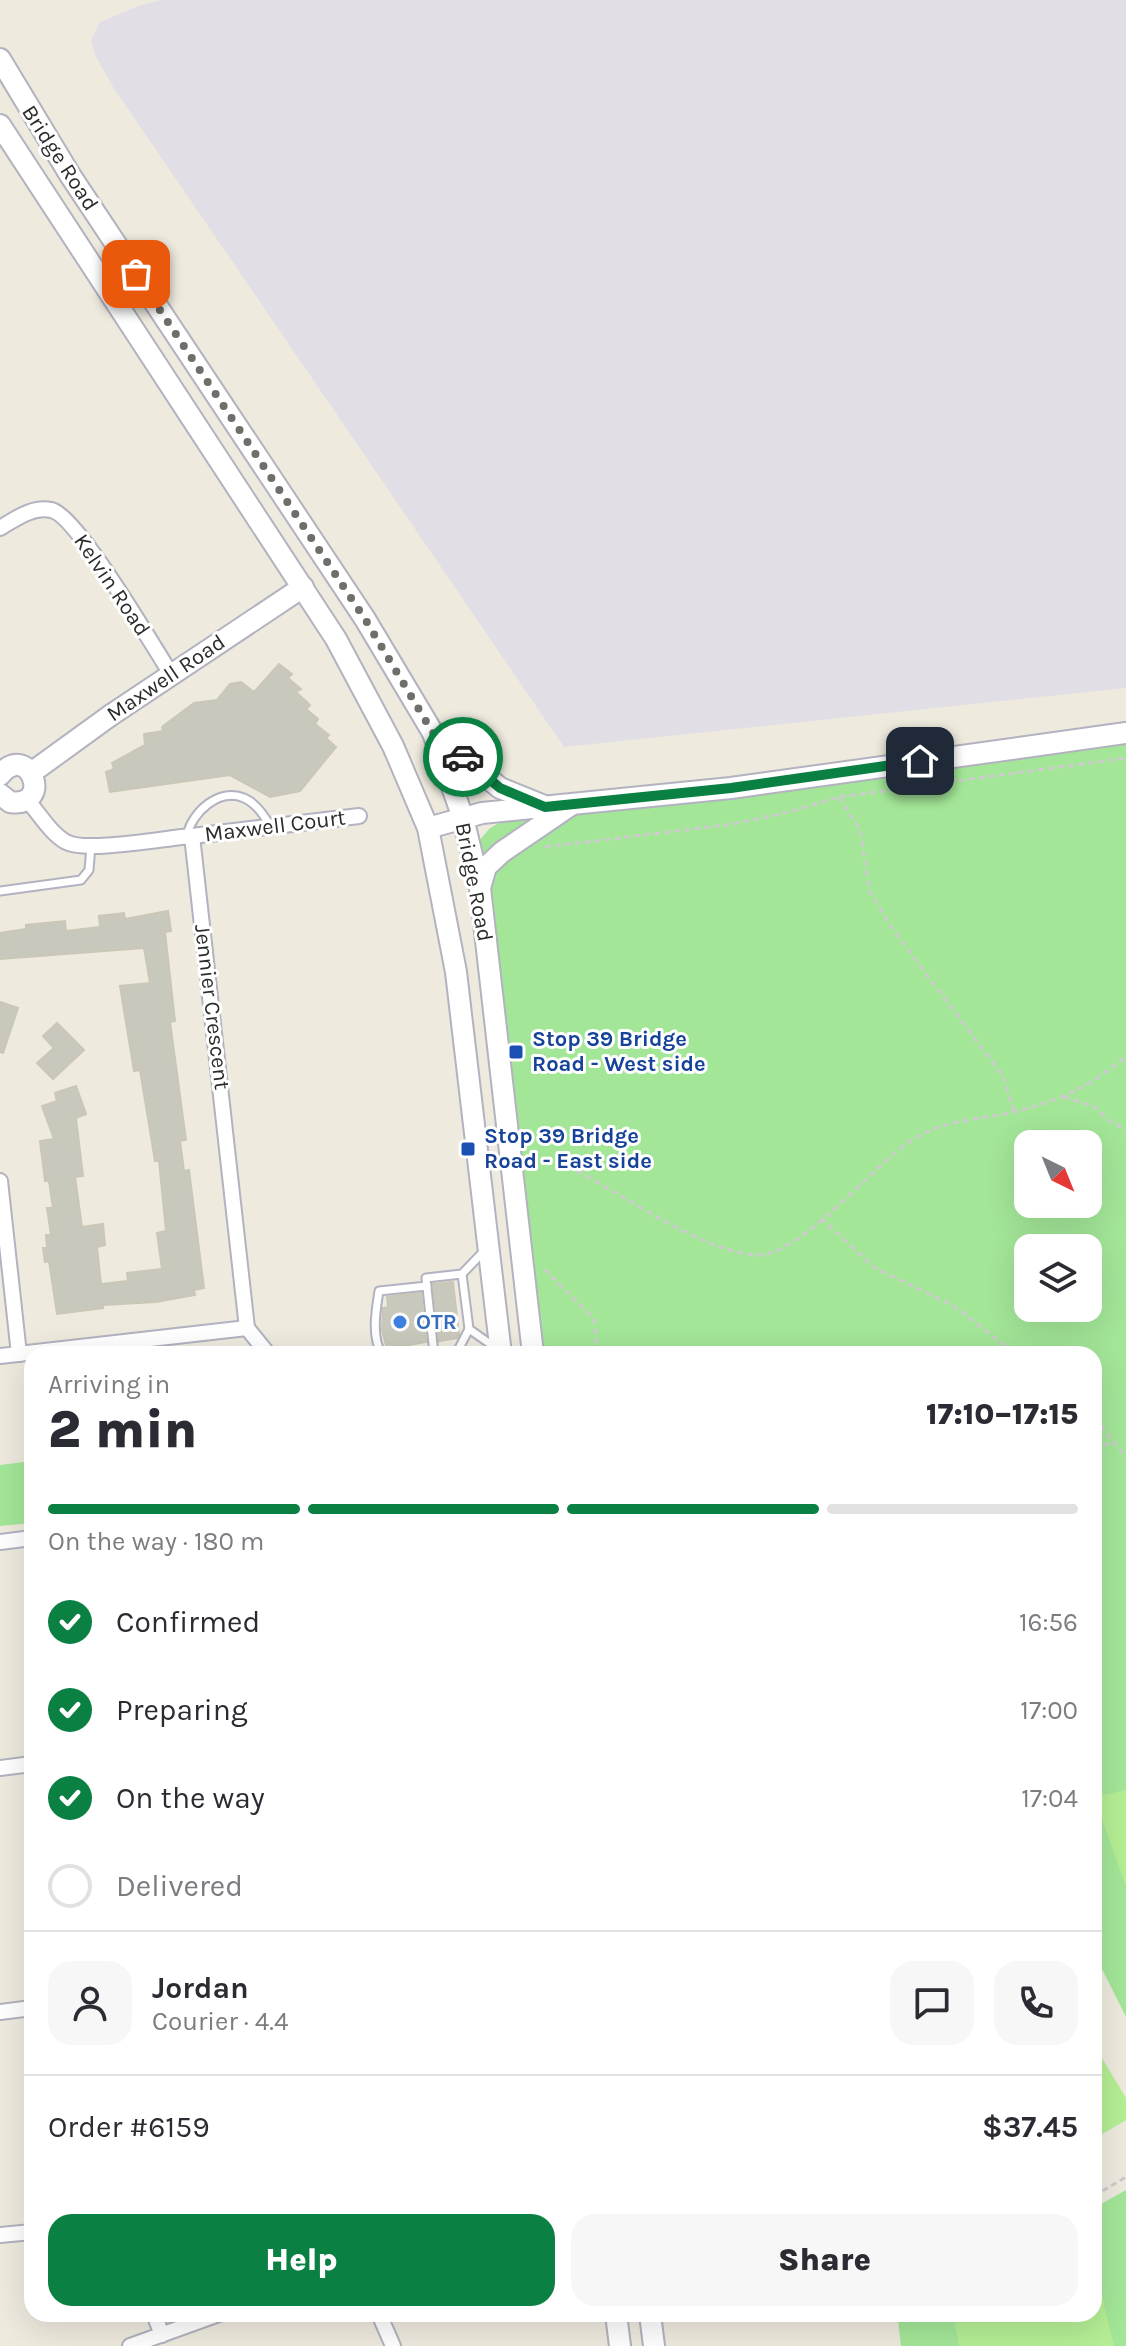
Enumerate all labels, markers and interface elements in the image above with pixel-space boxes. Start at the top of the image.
street label: Bridge Road [16,100,104,216]
pin [102,240,170,308]
icon: bag [114,252,158,296]
street label: Kelvin Road [68,529,156,641]
street label: Maxwell Road [102,629,230,727]
courier [423,717,503,797]
pin [886,727,954,795]
icon: car [441,735,485,779]
icon: home [898,739,942,783]
street label: Maxwell Court [203,804,347,848]
street label: Bridge Road [450,820,498,944]
street label: Jennier Crescent [189,923,235,1091]
place label: Stop 39 Bridge Road - West side [532,1026,706,1077]
marker: Stop 39 Bridge Road - West side [507,1043,525,1061]
place label: Stop 39 Bridge Road - East side [484,1123,652,1174]
north arrow [1014,1130,1102,1218]
map controls [1014,1130,1102,1322]
marker: Stop 39 Bridge Road - East side [459,1140,477,1158]
button: layers [1014,1234,1102,1322]
place label: OTR [416,1309,457,1335]
marker: OTR [391,1313,409,1331]
text: Arriving in [48,1369,170,1400]
text: 17:10–17:15 [926,1396,1078,1432]
text: 2 min [48,1399,197,1460]
text: On the way · 180 m [48,1526,264,1557]
icon: check [48,1600,92,1644]
text: Confirmed [116,1604,260,1640]
text: 16:56 [1019,1607,1078,1638]
icon: check [48,1688,92,1732]
text: Preparing [116,1692,248,1728]
text: 17:00 [1020,1695,1078,1726]
icon: check [48,1776,92,1820]
text: On the way [116,1780,265,1816]
text: 17:04 [1021,1783,1078,1814]
text: Delivered [116,1868,243,1904]
button: person [48,1961,132,2045]
button: chat [890,1961,974,2045]
button: phone [994,1961,1078,2045]
text: Jordan [152,1970,249,2006]
text: Courier · 4.4 [152,2006,288,2037]
text: Order #6159 [48,2109,210,2145]
text: $37.45 [982,2109,1078,2145]
button: Help [48,2214,555,2306]
button: Share [571,2214,1078,2306]

